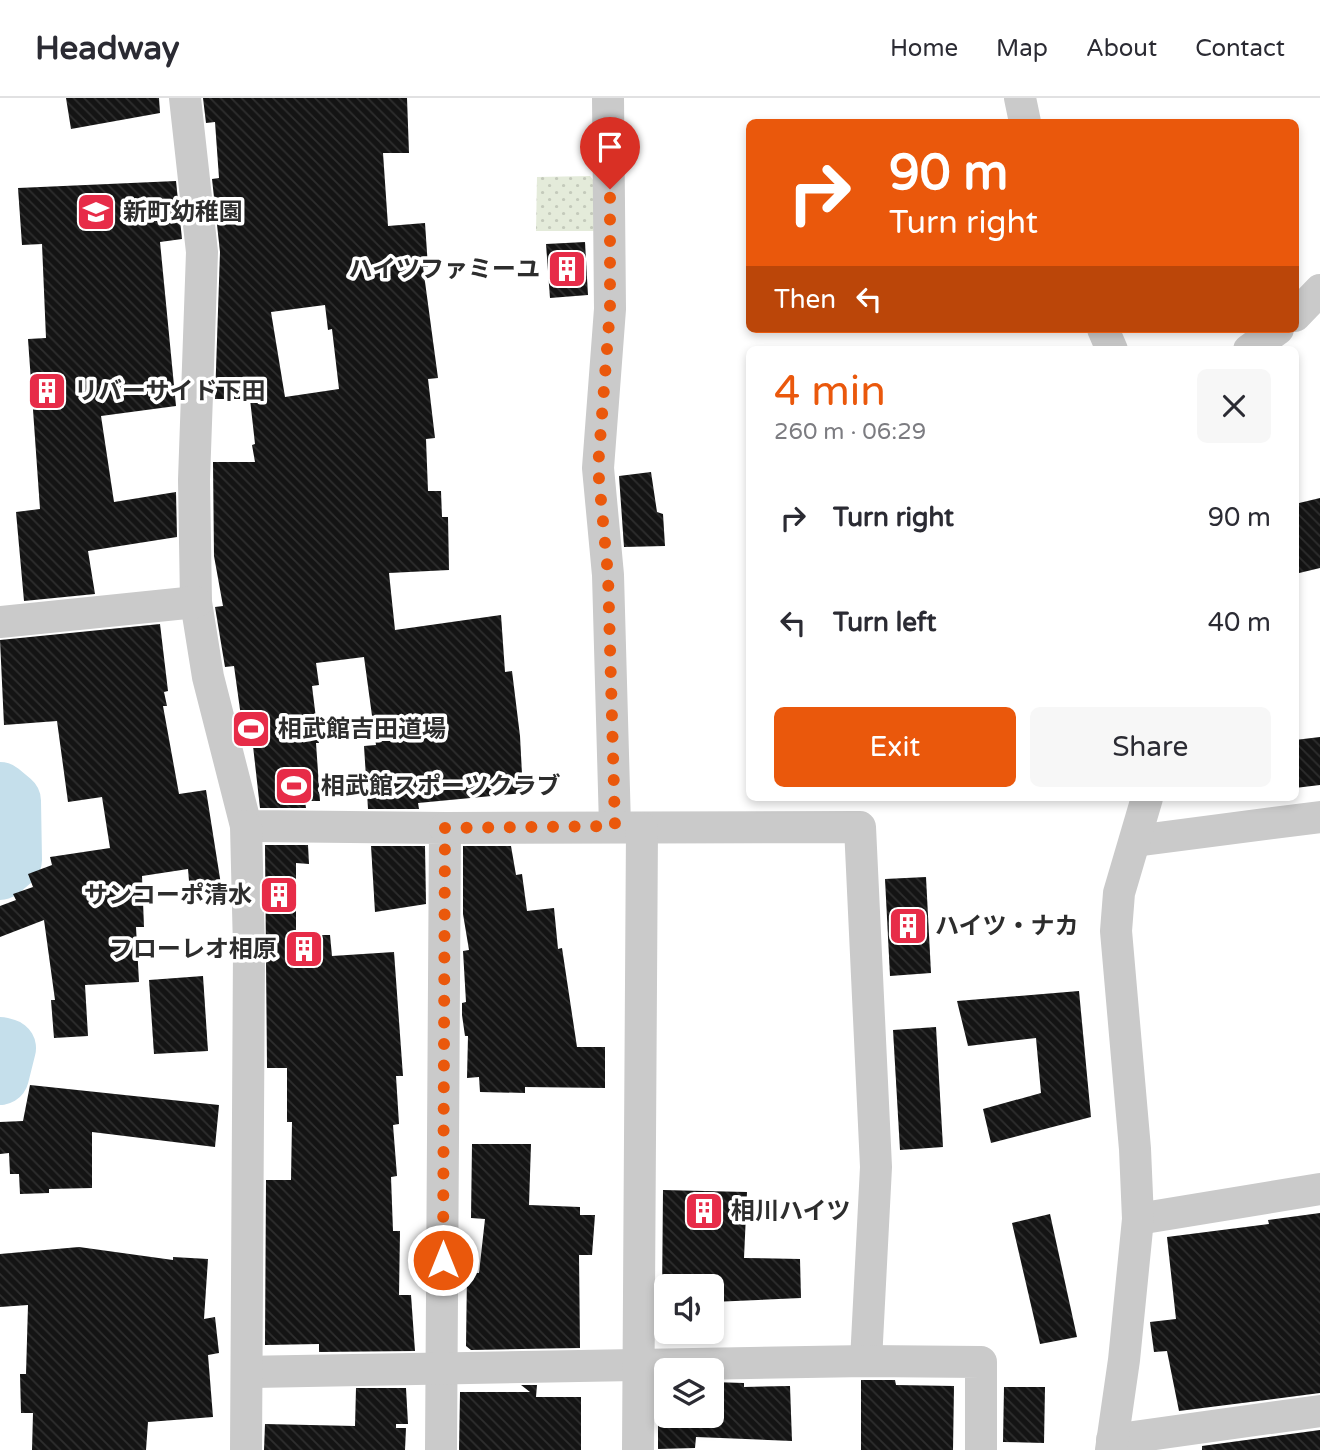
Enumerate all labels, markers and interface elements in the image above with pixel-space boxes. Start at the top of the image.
text: Headway [35,29,179,68]
text: Home [890,34,958,63]
text: Map [996,34,1048,63]
text: About [1086,34,1157,63]
text: Contact [1195,34,1285,63]
pin [580,117,640,189]
icon: arrive [591,128,629,166]
text: 90 m [889,144,1008,203]
icon: right [774,147,865,238]
school or university icon: 新町幼稚園 [75,191,117,233]
place label: 新町幼稚園 [123,198,243,227]
text: Turn right [889,204,1038,242]
building icon: ハイツファミーユ [546,248,588,290]
place label: ハイツファミーユ [348,255,540,284]
icon: left [850,280,888,318]
text: Then [774,284,836,315]
text: 4 min [774,366,886,417]
button: close [1197,369,1271,443]
building icon: リバーサイド下田 [26,370,68,412]
place label: リバーサイド下田 [74,377,266,406]
text: 260 m · 06:29 [774,418,926,446]
icon: right [774,499,812,537]
text: Turn right [833,502,954,533]
text: 90 m [1208,502,1271,533]
icon: left [774,604,812,642]
text: Turn left [833,607,936,638]
text: 40 m [1208,607,1271,638]
button: Exit [774,707,1016,787]
button: Share [1030,707,1271,787]
sports icon: 相武館吉田道場 [230,708,272,750]
place label: 相武館吉田道場 [278,715,446,744]
sports icon: 相武館スポーツクラブ [273,765,315,807]
place label: 相武館スポーツクラブ [321,772,561,801]
building icon: サンコーポ清水 [258,874,300,916]
place label: サンコーポ清水 [84,881,252,910]
building icon: ハイツ・ナカ [887,905,929,947]
place label: ハイツ・ナカ [935,912,1079,941]
building icon: フローレオ相原 [283,928,325,970]
place label: フローレオ相原 [109,935,277,964]
building icon: 相川ハイツ [683,1190,725,1232]
place label: 相川ハイツ [731,1197,851,1226]
position arrow [406,1223,480,1297]
map controls [654,1274,724,1428]
button: sound [654,1274,724,1344]
button: layers [654,1358,724,1428]

